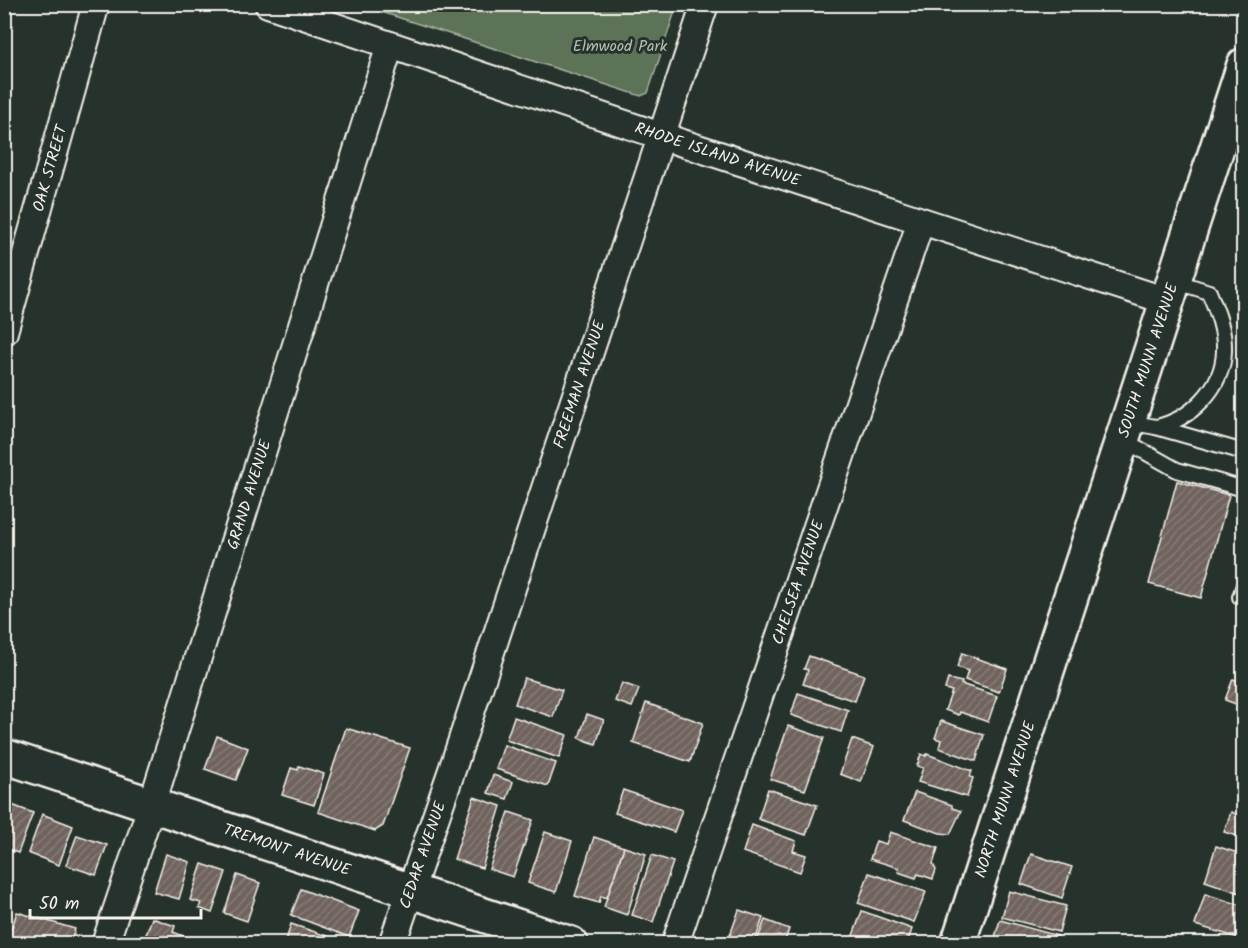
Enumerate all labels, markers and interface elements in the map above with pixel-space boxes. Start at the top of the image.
park label: Elmwood Park [573,34,668,59]
street label: RHODE ISLAND AVENUE [631,116,804,193]
street label: OAK STREET [26,121,74,215]
street label: SOUTH MUNN AVENUE [1111,279,1185,441]
street label: FREEMAN AVENUE [547,317,612,452]
street label: GRAND AVENUE [220,436,278,553]
street label: CHELSEA AVENUE [765,516,831,648]
street label: NORTH MUNN AVENUE [968,717,1042,881]
street label: CEDAR AVENUE [393,797,453,912]
street label: TREMONT AVENUE [220,817,354,883]
scale bar [30,882,201,920]
text: 50 m [39,890,79,919]

